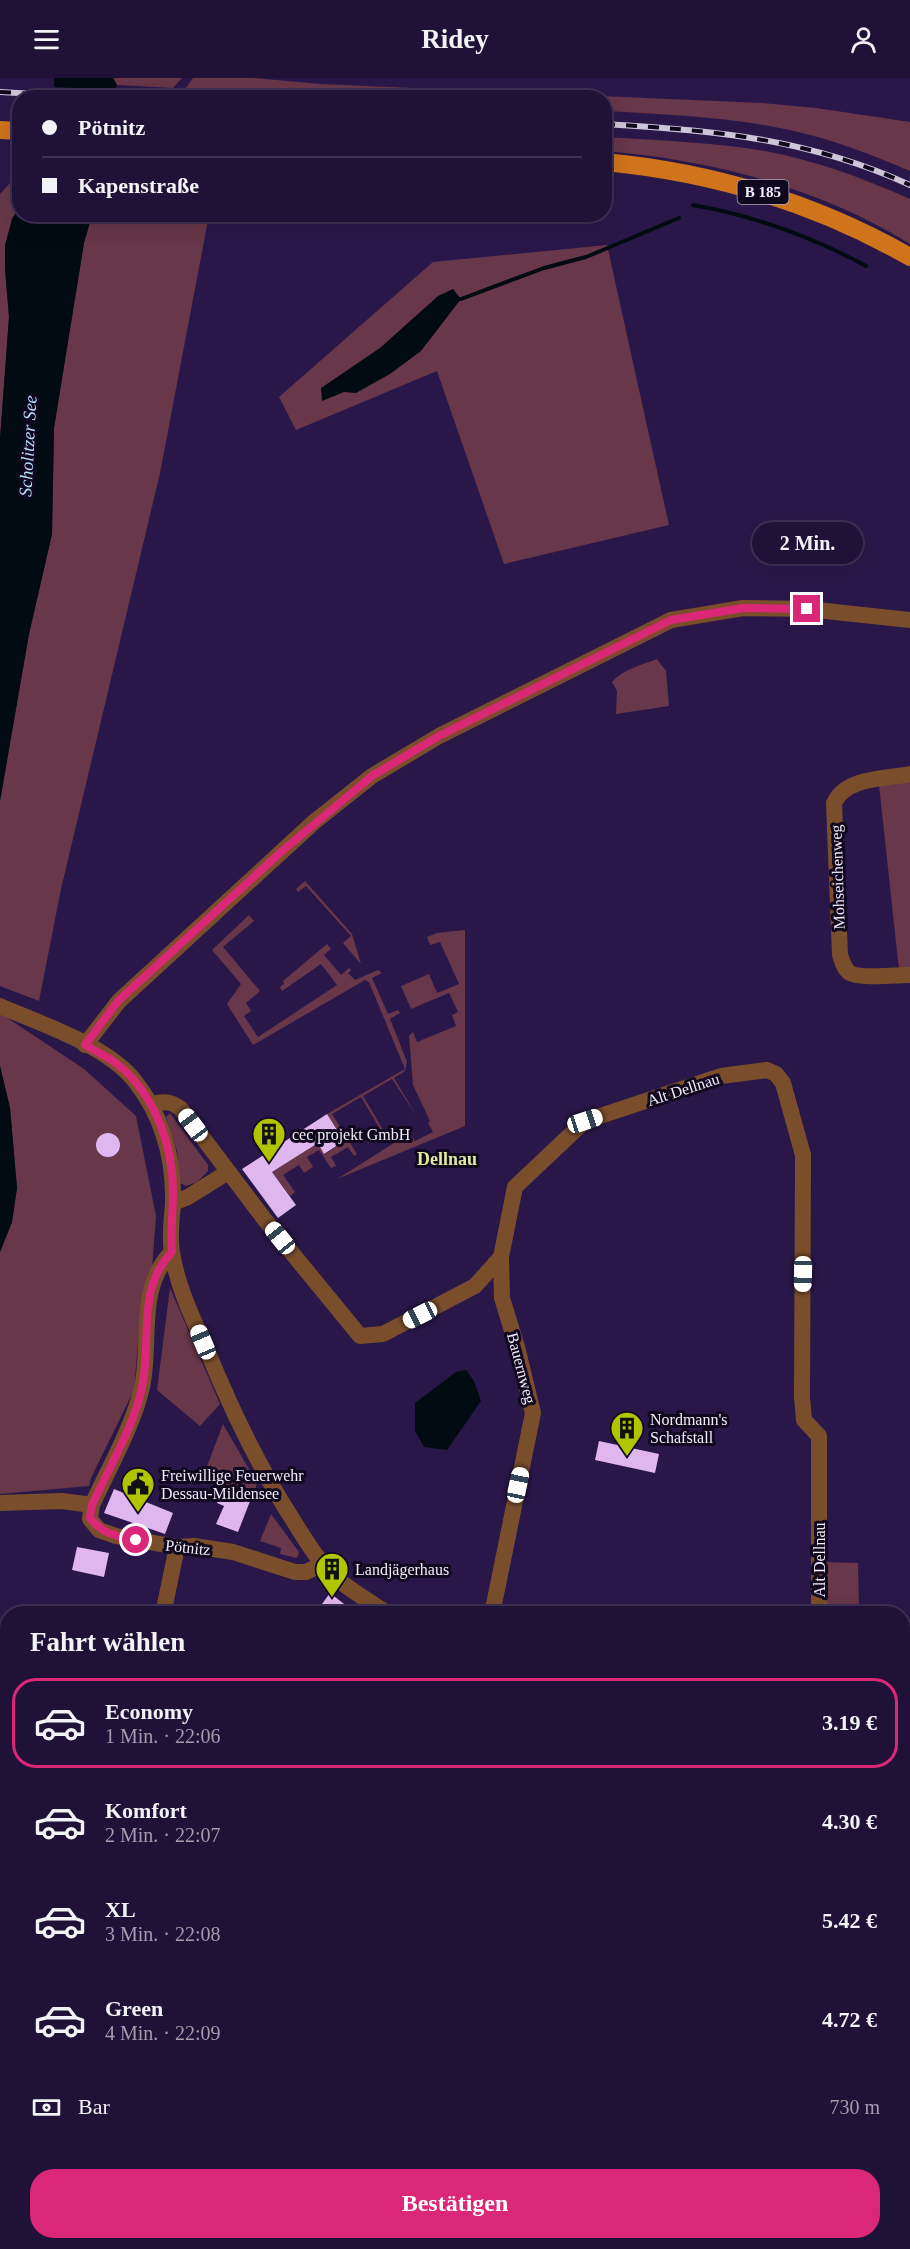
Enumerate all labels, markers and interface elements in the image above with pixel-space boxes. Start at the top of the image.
icon: menu [30,23,63,56]
icon: person [847,23,880,56]
text: Ridey [421,24,489,54]
text: Pötnitz [78,115,145,140]
text: Kapenstraße [78,173,199,198]
road number: B 185 [738,180,789,204]
water label: Scholitzer See [15,395,41,497]
callout: 2 Min. [752,522,862,564]
text: 2 Min. [780,532,835,554]
route end [793,595,820,622]
street label: Mohseichenweg [827,824,849,930]
street label: Alt Dellnau [645,1070,721,1109]
car [175,1105,211,1145]
car [565,1107,605,1135]
building icon: cec projekt GmbH [251,1116,287,1163]
place label: cec projekt GmbH [292,1126,411,1144]
district label: Dellnau [417,1149,477,1169]
car [262,1218,298,1258]
car [794,1256,812,1292]
car [400,1299,440,1331]
car [188,1322,218,1362]
street label: Bauernweg [503,1331,539,1406]
building icon: Nordmann's Schafstall [609,1410,645,1457]
place label: Nordmann's Schafstall [650,1411,728,1446]
public building icon: Freiwillige Feuerwehr Dessau-Mildensee [120,1466,156,1513]
car [505,1466,531,1504]
place label: Freiwillige Feuerwehr Dessau-Mildensee [161,1467,304,1502]
street label: Alt Dellnau [811,1522,828,1598]
route start [122,1526,149,1553]
street label: Pötnitz [165,1537,211,1558]
building icon: Landjägerhaus [314,1551,350,1598]
place label: Landjägerhaus [355,1561,449,1579]
text: Fahrt wählen [30,1627,185,1657]
icon: car [33,1696,87,1750]
text: Economy [105,1699,193,1724]
text: 3.19 € [822,1710,877,1735]
text: 1 Min. · 22:06 [105,1725,221,1747]
icon: car [33,1795,87,1849]
text: Komfort [105,1798,187,1823]
text: 4.30 € [822,1809,877,1834]
text: 2 Min. · 22:07 [105,1824,221,1846]
icon: car [33,1894,87,1948]
text: XL [105,1897,136,1922]
text: 5.42 € [822,1908,877,1933]
text: 3 Min. · 22:08 [105,1923,221,1945]
icon: car [33,1993,87,2047]
text: Green [105,1996,163,2021]
text: 4.72 € [822,2007,877,2032]
text: 4 Min. · 22:09 [105,2022,221,2044]
icon: cash [30,2091,63,2124]
text: Bar [78,2094,110,2119]
text: 730 m [829,2096,880,2118]
button: Bestätigen [30,2169,880,2238]

